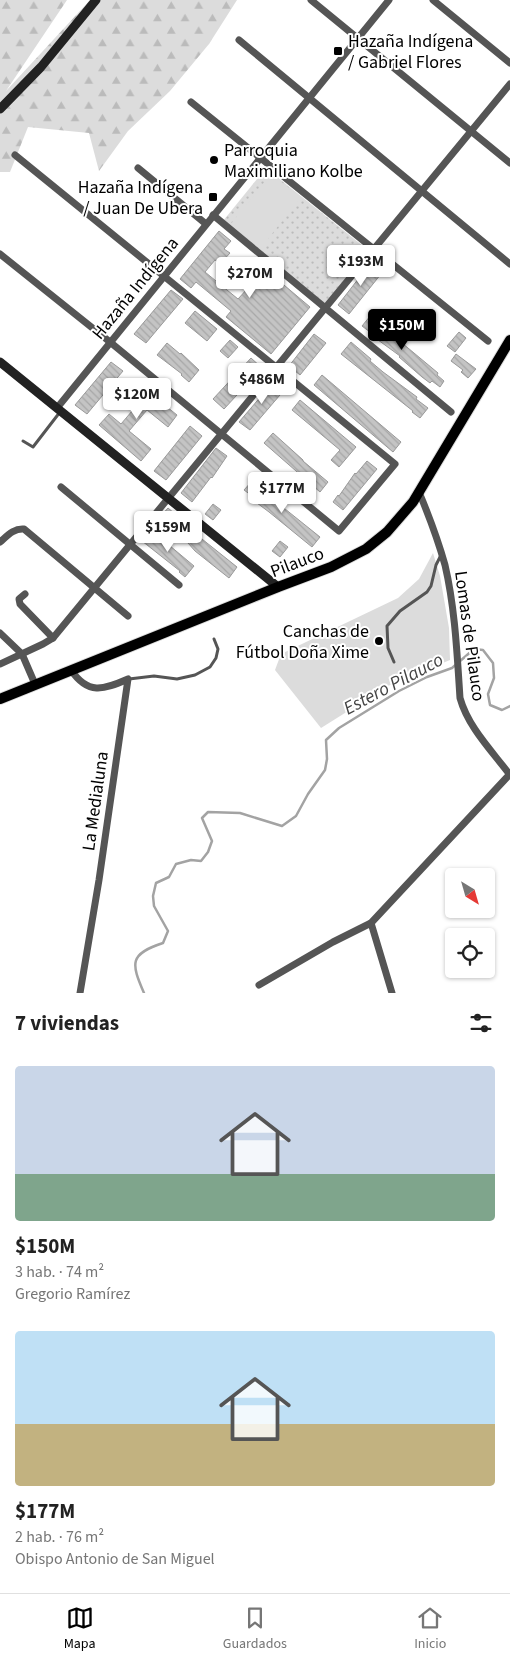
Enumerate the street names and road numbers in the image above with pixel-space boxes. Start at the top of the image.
street label: Hazaña Indígena [86,232,185,345]
street label: Pilauco [267,541,328,584]
street label: Lomas de Pilauco [448,569,491,703]
street label: La Medialuna [76,750,115,852]

